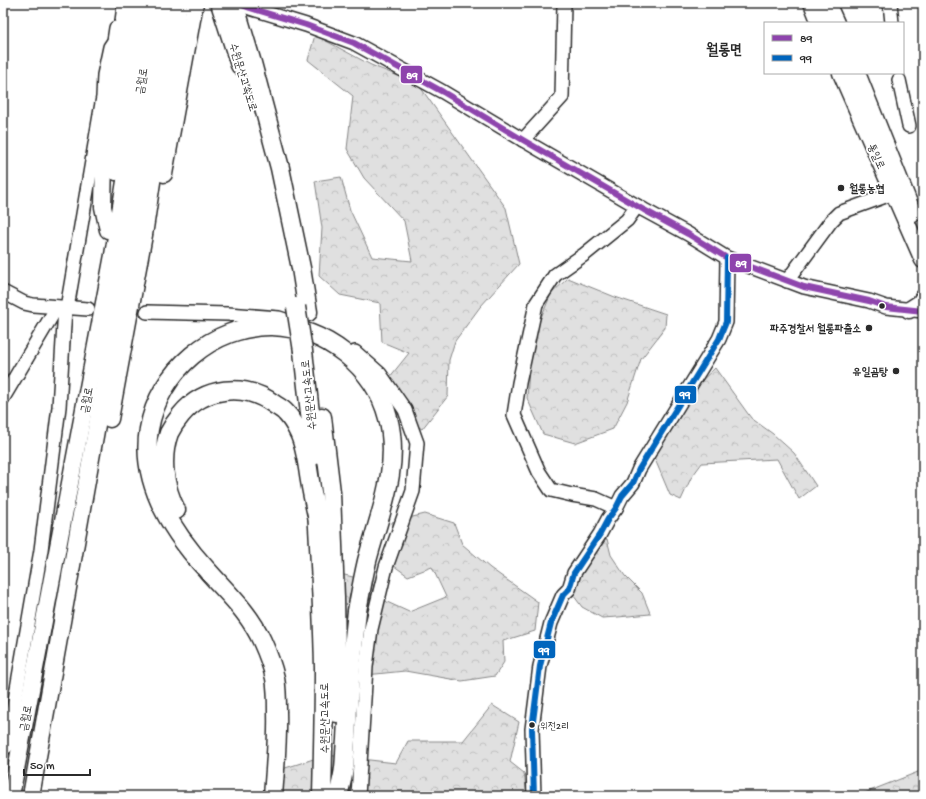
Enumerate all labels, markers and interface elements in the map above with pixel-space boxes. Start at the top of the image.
legend [764,22,904,74]
text: 89 [800,33,813,47]
district label: 월롱면 [706,41,742,60]
street label: 수원문산고속도로 [226,42,259,113]
text: 99 [799,53,812,67]
line badge: 89 [400,65,423,84]
street label: 금월로 [134,67,151,95]
text: 89 [406,71,418,83]
street label: 통일로 [864,142,886,172]
marker: 월롱농협 [836,183,846,193]
place label: 월롱농협 [849,183,885,196]
line badge: 89 [729,253,752,273]
text: 89 [735,259,747,271]
unlabelled marker [877,301,887,311]
place label: 파주경찰서 월롱파출소 [770,323,861,336]
marker: 파주경찰서 월롱파출소 [864,323,874,333]
street label: 수원문산고속도로 [299,359,320,431]
place label: 유일곰탕 [853,366,888,379]
marker: 유일곰탕 [891,366,901,376]
line badge: 99 [674,385,697,404]
street label: 금월로 [79,386,96,415]
text: 99 [678,390,691,402]
line badge: 99 [533,640,556,659]
text: 99 [537,646,550,658]
street label: 수원문산고속도로 [319,682,332,753]
street label: 금월로 [18,704,35,733]
marker: 위전2리 [527,720,537,730]
place label: 위전2리 [540,721,569,733]
scale bar [24,751,90,777]
text: 50 m [30,760,55,774]

